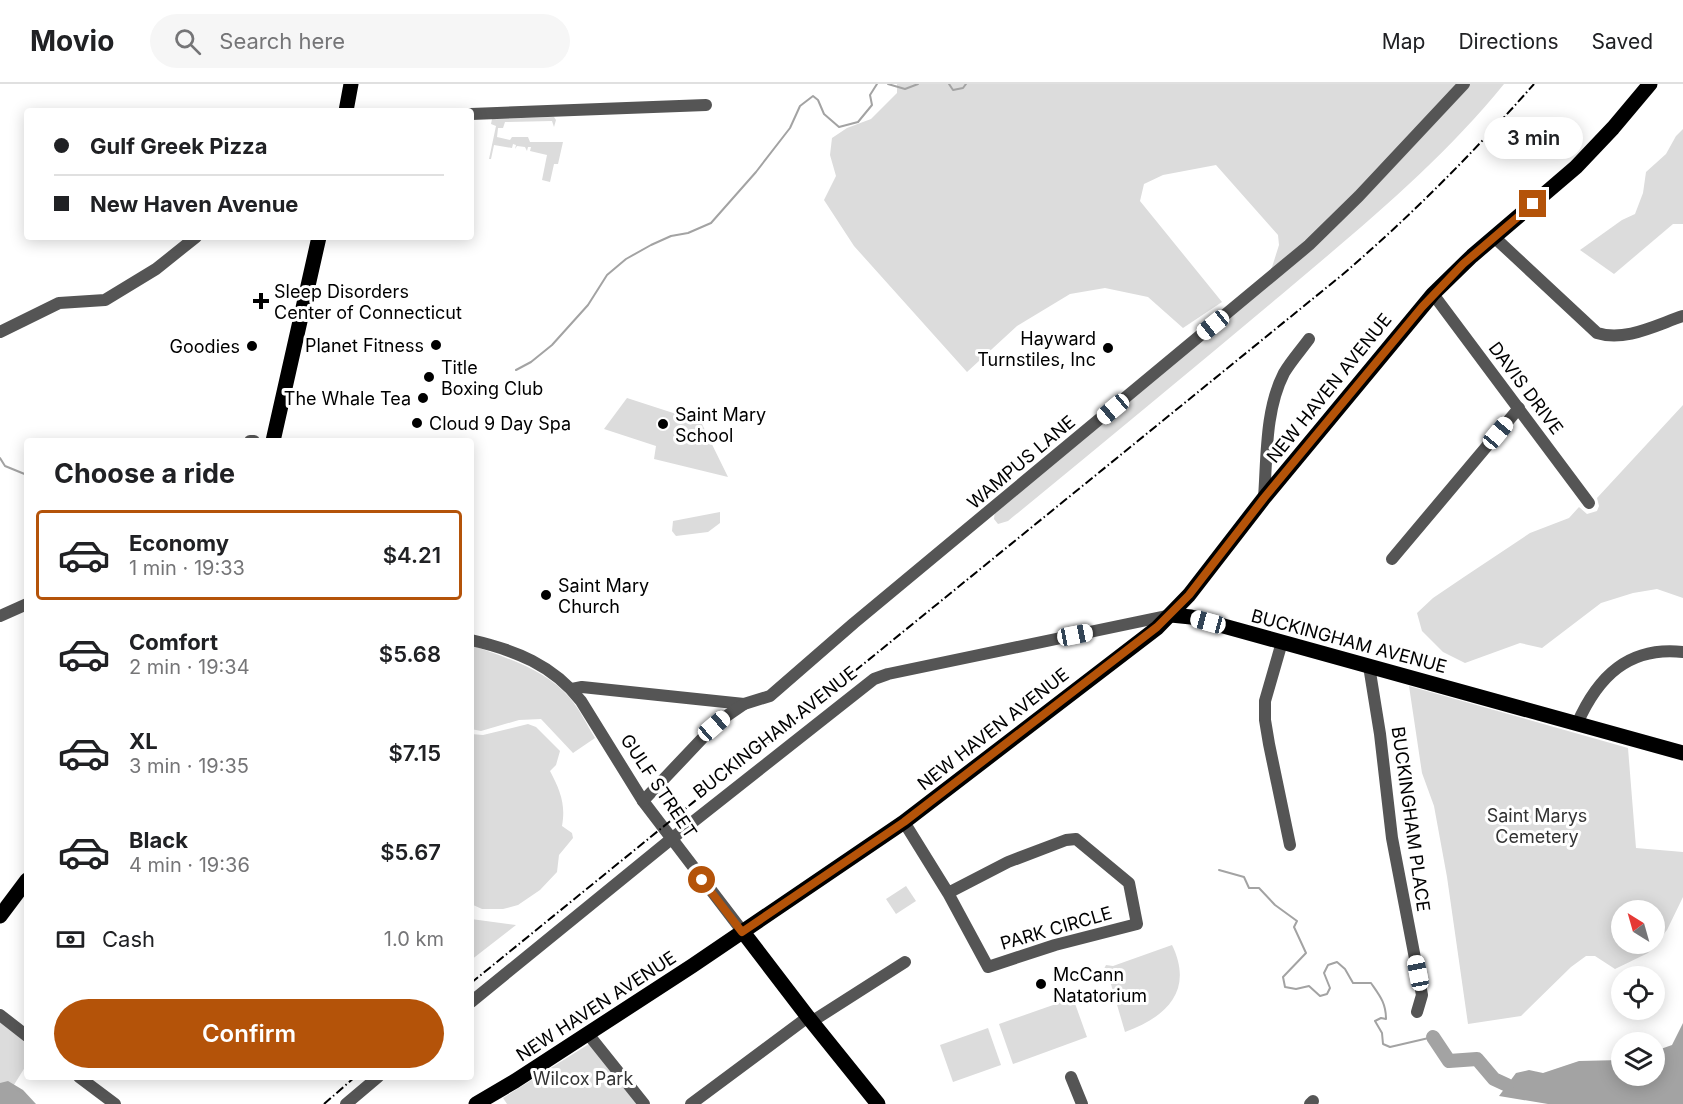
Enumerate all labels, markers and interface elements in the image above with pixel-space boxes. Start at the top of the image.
search box [150,14,570,68]
text: Movio [30,24,114,58]
icon: search [171,25,204,58]
text: Search here [219,28,345,54]
text: Map [1382,29,1425,54]
text: Directions [1458,29,1559,54]
text: Saved [1592,29,1653,54]
callout: 3 min [1484,117,1582,159]
text: 3 min [1507,126,1560,150]
text: Gulf Greek Pizza [90,133,267,159]
route end [1519,190,1546,217]
text: New Haven Avenue [90,191,298,217]
place label: Sleep Disorders Center of Connecticut [274,281,462,323]
marker: Sleep Disorders Center of Connecticut [252,292,270,310]
car [1193,307,1233,343]
street label: NEW HAVEN AVENUE [1262,309,1396,467]
place label: Hayward Turnstiles, Inc [977,328,1096,370]
place label: Planet Fitness [305,335,424,356]
place label: Goodies [170,336,240,357]
marker: Planet Fitness [429,338,443,352]
street label: DAVIS DRIVE [1484,338,1568,438]
marker: Goodies [245,339,259,353]
marker: Hayward Turnstiles, Inc [1101,341,1115,355]
place label: Title Boxing Club [441,357,543,399]
marker: Title Boxing Club [422,370,436,384]
place label: The Whale Tea [284,388,411,409]
marker: The Whale Tea [416,391,430,405]
car [1093,391,1133,427]
place label: Saint Mary School [675,404,766,446]
street label: WAMPUS LANE [963,411,1079,513]
place label: Cloud 9 Day Spa [429,413,571,434]
car [1480,413,1516,453]
marker: Cloud 9 Day Spa [410,416,424,430]
marker: Saint Mary School [656,417,670,431]
text: Choose a ride [54,457,235,490]
icon: car [57,528,111,582]
text: Economy [129,530,229,556]
text: $4.21 [383,542,441,568]
text: 1 min · 19:33 [129,556,245,580]
place label: Saint Mary Church [558,575,649,617]
marker: Saint Mary Church [539,588,553,602]
street label: BUCKINGHAM AVENUE [1249,605,1449,677]
car [1188,609,1228,635]
car [1056,623,1094,647]
icon: car [57,627,111,681]
text: Comfort [129,629,218,655]
text: $5.68 [379,641,441,667]
text: 2 min · 19:34 [129,655,250,679]
street label: BUCKINGHAM AVENUE [689,662,861,802]
street label: NEW HAVEN AVENUE [913,664,1073,794]
car [695,707,733,745]
street label: BUCKINGHAM PLACE [1388,725,1434,913]
icon: car [57,726,111,780]
text: XL [129,728,158,754]
street label: GULF STREET [617,730,701,842]
text: $7.15 [389,740,441,766]
text: 3 min · 19:35 [129,754,249,778]
park label: Saint Marys Cemetery [1487,805,1587,847]
icon: car [57,825,111,879]
text: Black [129,827,188,853]
text: $5.67 [380,839,441,865]
text: 4 min · 19:36 [129,853,250,877]
route start [688,866,715,893]
north arrow [1611,900,1665,954]
map controls [1611,900,1665,1086]
street label: PARK CIRCLE [998,902,1114,954]
icon: cash [54,923,87,956]
text: Cash [102,926,155,952]
text: 1.0 km [384,927,444,951]
street label: NEW HAVEN AVENUE [512,947,680,1065]
car [1406,954,1430,992]
place label: McCann Natatorium [1053,964,1147,1006]
button: locate [1611,966,1665,1020]
marker: McCann Natatorium [1034,977,1048,991]
button: Confirm [54,999,444,1068]
button: layers [1611,1032,1665,1086]
park label: Wilcox Park [533,1068,633,1089]

